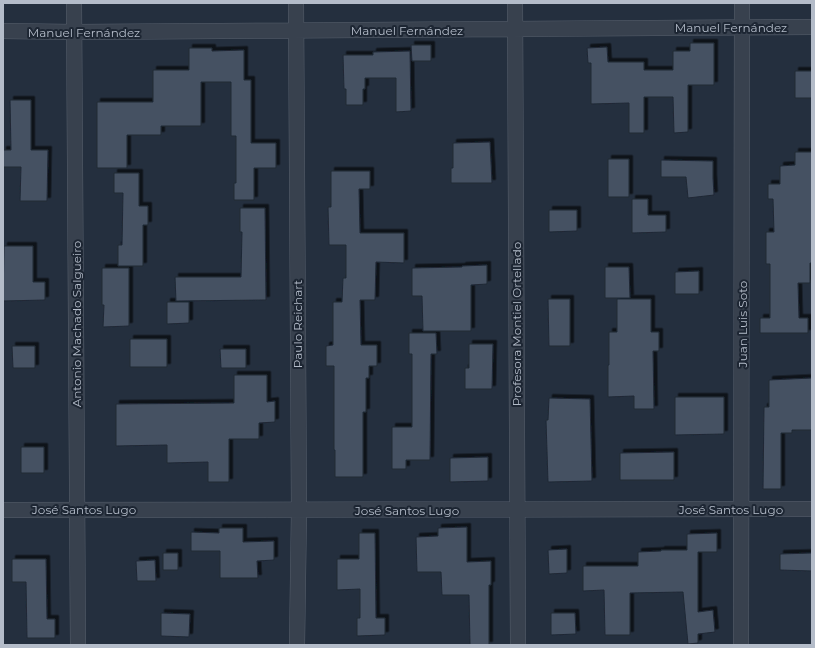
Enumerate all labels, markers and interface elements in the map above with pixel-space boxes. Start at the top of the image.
street label: Manuel Fernández [675,20,787,35]
street label: Manuel Fernández [351,23,463,38]
street label: Manuel Fernández [28,25,140,40]
street label: Antonio Machado Salgueiro [69,241,84,407]
street label: Profesora Montiel Ortellado [509,242,524,406]
street label: Paulo Reichart [290,280,305,368]
street label: Juan Luis Soto [735,281,750,368]
street label: José Santos Lugo [31,502,136,517]
street label: José Santos Lugo [678,502,783,517]
street label: José Santos Lugo [354,503,459,518]

